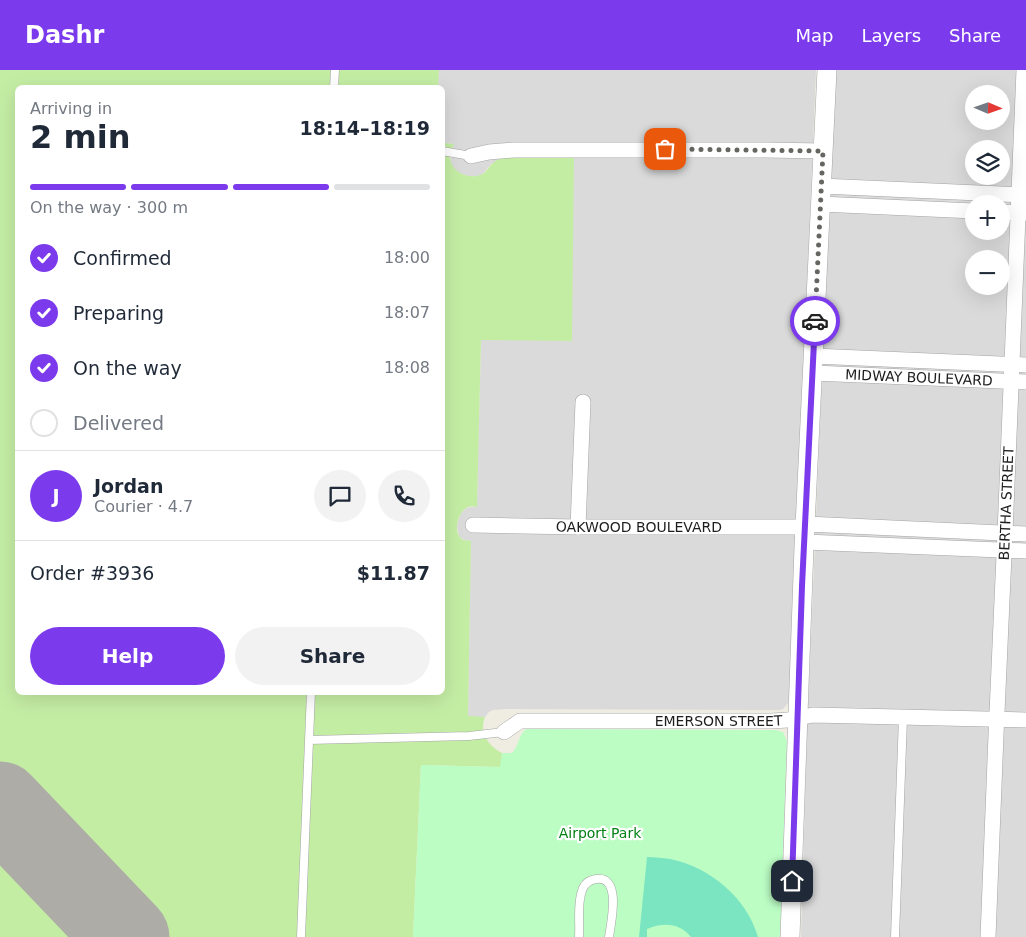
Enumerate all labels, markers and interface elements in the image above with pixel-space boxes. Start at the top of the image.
text: Dashr [25,21,104,49]
text: Map [795,25,833,46]
text: Layers [861,25,921,46]
text: Share [949,25,1001,46]
north arrow [965,85,1010,130]
map controls [965,85,1010,295]
text: Arriving in [30,99,112,118]
text: 18:14–18:19 [300,117,430,139]
text: 2 min [30,118,131,156]
pin [644,128,686,170]
icon: bag [651,135,679,163]
button: layers [965,140,1010,185]
button: + [965,195,1010,240]
text: On the way · 300 m [30,198,188,217]
icon: check [30,244,58,272]
text: Confirmed [73,247,172,269]
text: 18:00 [384,248,430,267]
button: − [965,250,1010,295]
courier [790,296,840,346]
icon: check [30,299,58,327]
text: Preparing [73,302,164,324]
text: 18:07 [384,303,430,322]
icon: car [801,307,829,335]
icon: check [30,354,58,382]
text: On the way [73,357,182,379]
text: 18:08 [384,358,430,377]
street label: MIDWAY BOULEVARD [845,366,993,389]
text: Delivered [73,412,164,434]
street label: BERTHA STREET [996,446,1017,561]
button: chat [314,470,366,522]
button: phone [378,470,430,522]
text: Jordan [94,475,163,497]
text: J [52,485,60,507]
text: Courier · 4.7 [94,497,193,516]
street label: OAKWOOD BOULEVARD [556,519,722,535]
text: Order #3936 [30,562,154,584]
text: $11.87 [357,562,430,584]
button: Help [30,627,225,685]
button: Share [235,627,430,685]
street label: EMERSON STREET [655,712,783,729]
park label: Airport Park [559,825,642,841]
pin [771,860,813,902]
icon: home [778,867,806,895]

